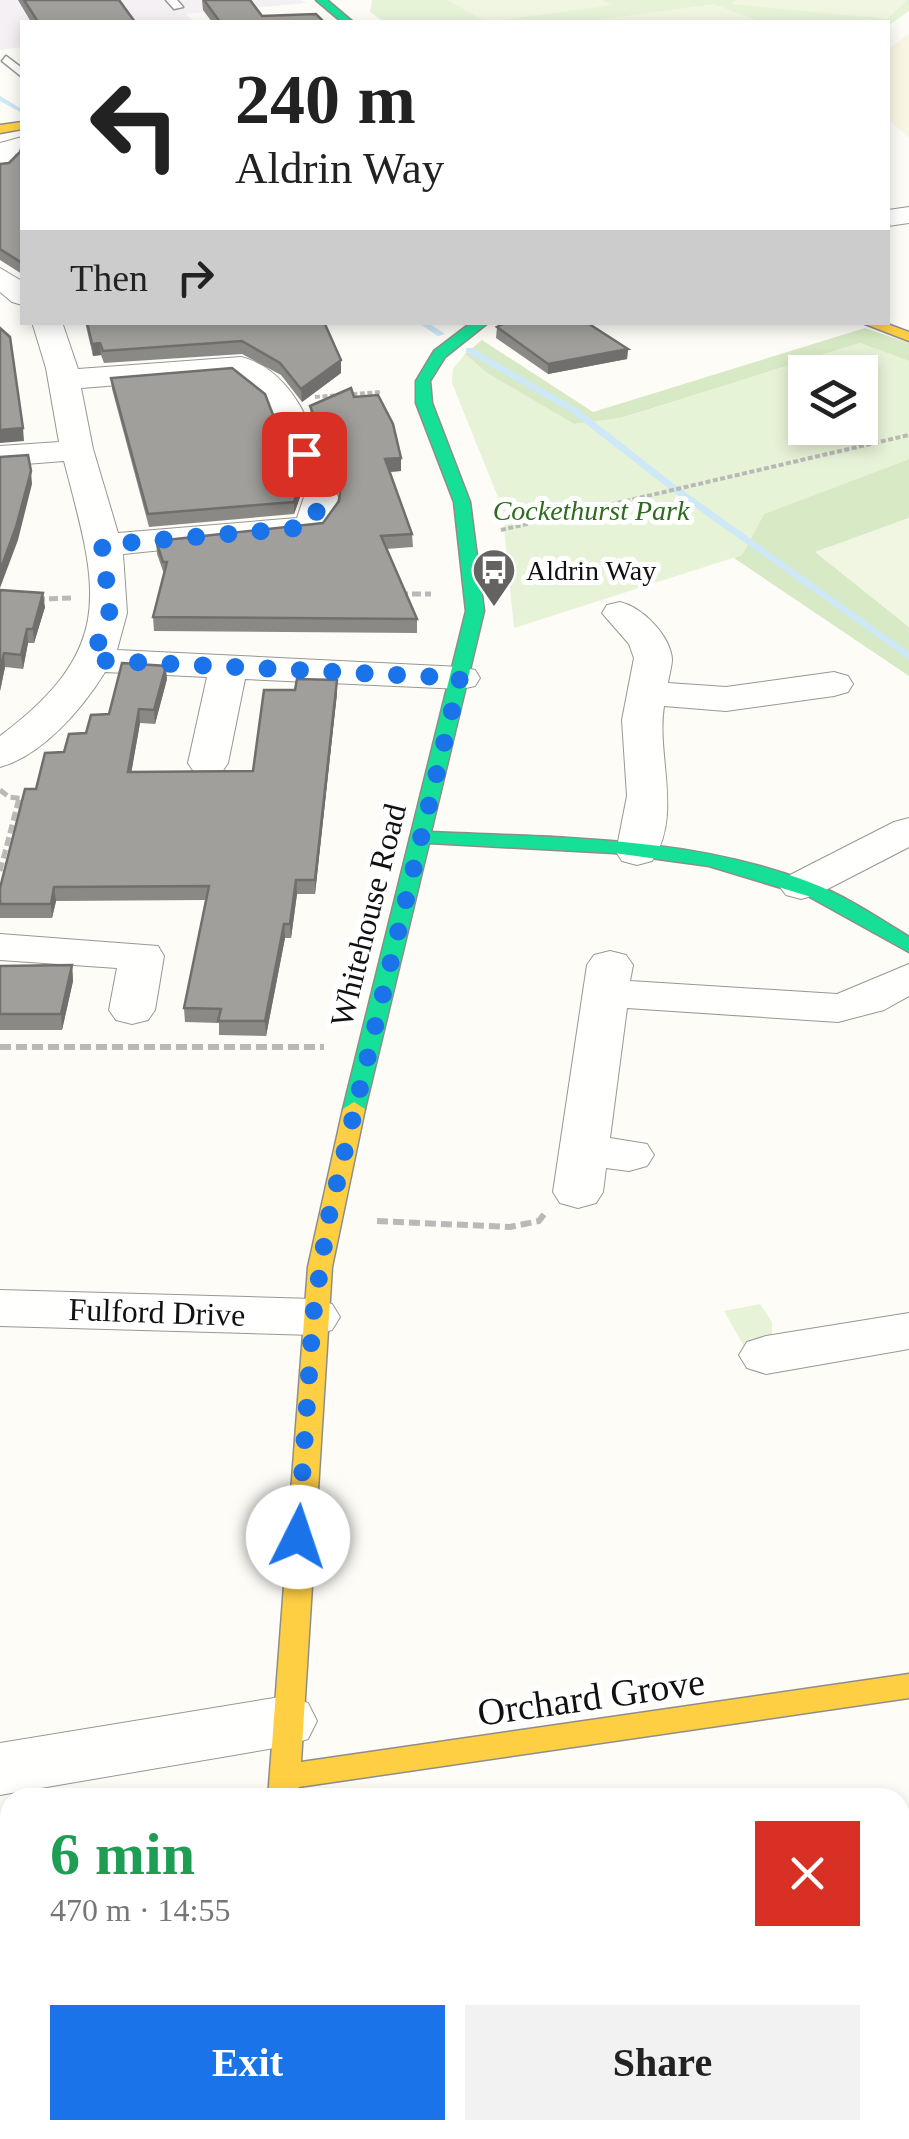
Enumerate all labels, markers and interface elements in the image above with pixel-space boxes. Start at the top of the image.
icon: left [70,60,200,190]
text: 240 m [235,61,416,138]
text: Aldrin Way [235,143,444,193]
icon: right [168,250,223,305]
text: Then [70,257,148,299]
map controls [788,355,878,445]
button: layers [788,355,878,445]
pin [262,412,347,497]
icon: arrive [277,427,332,482]
park label: Cockethurst Park [493,495,690,526]
bus stop icon: Aldrin Way [471,547,517,608]
place label: Aldrin Way [526,555,656,586]
street label: Whitehouse Road [323,800,413,1030]
street label: Fulford Drive [68,1291,246,1333]
position arrow [246,1485,350,1589]
street label: Orchard Grove [475,1660,707,1734]
text: 6 min [50,1821,195,1887]
button: close [755,1821,860,1926]
text: 470 m · 14:55 [50,1892,230,1928]
button: Exit [50,2005,445,2120]
button: Share [465,2005,860,2120]

